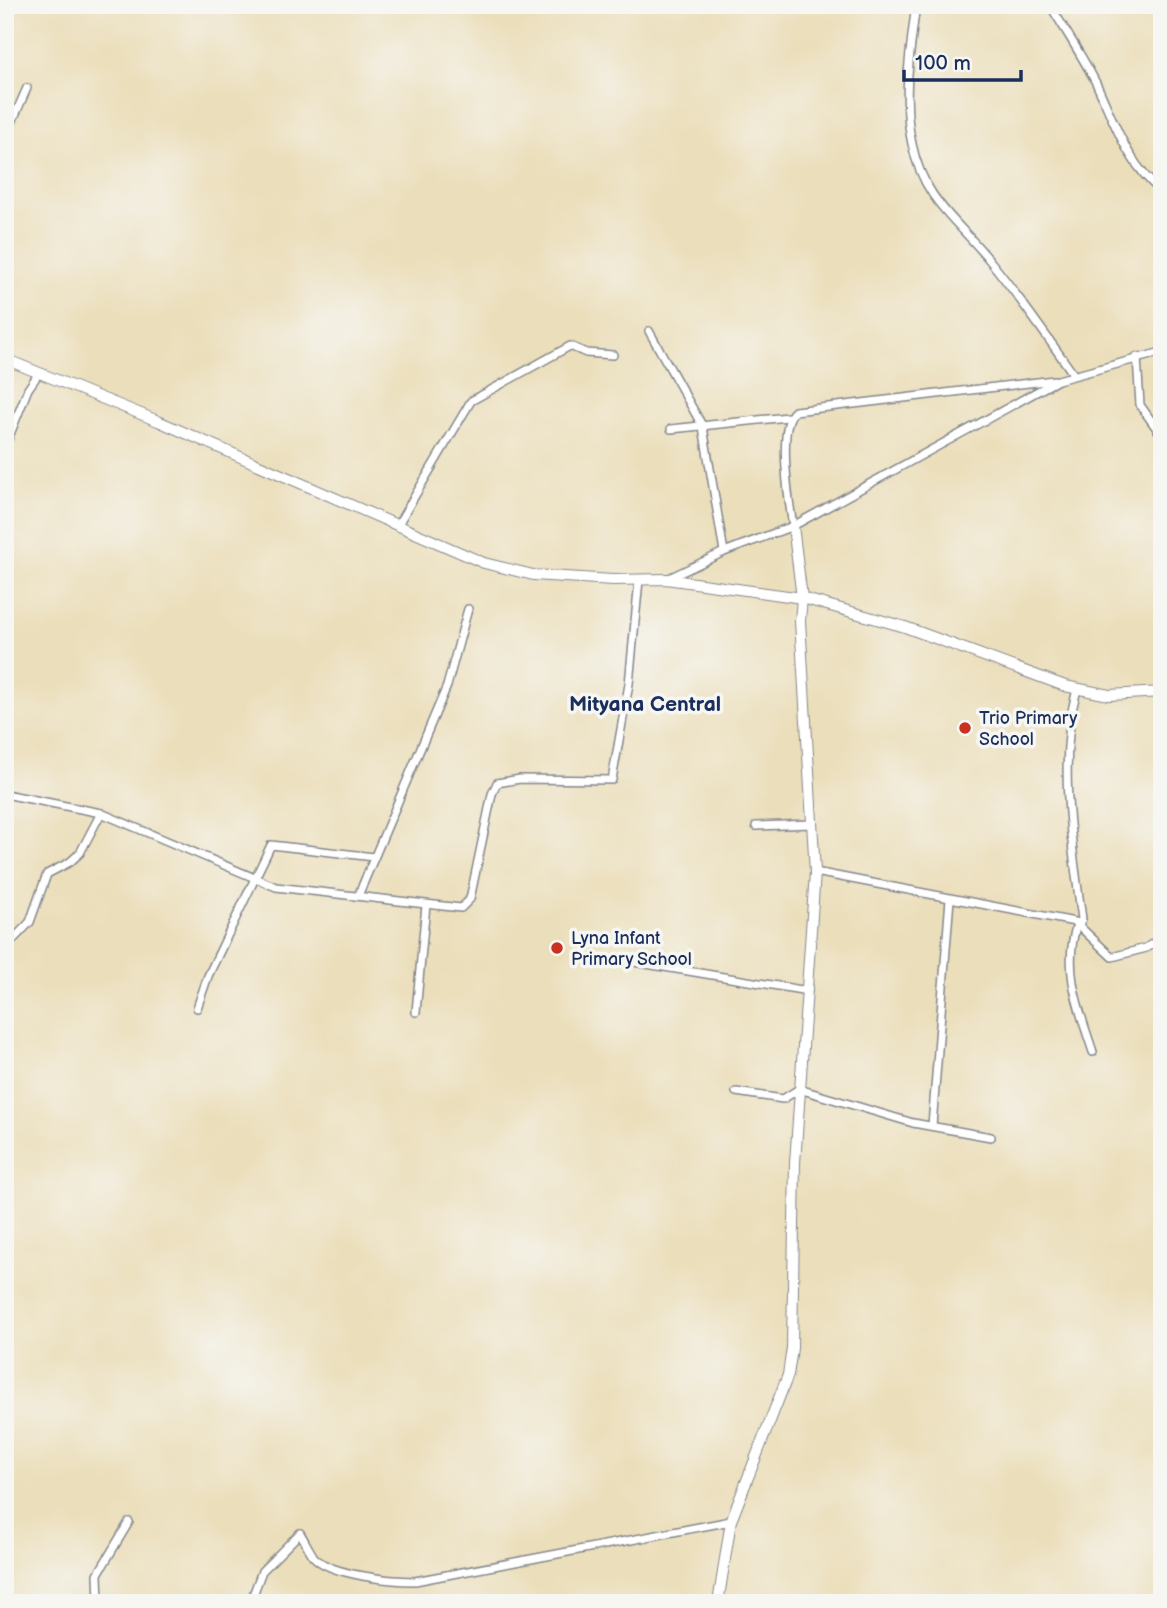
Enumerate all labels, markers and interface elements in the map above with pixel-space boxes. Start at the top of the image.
scale bar [904,38,1022,82]
text: 100 m [915,51,971,76]
district label: Mityana Central [569,692,721,717]
place label: Trio Primary School [979,708,1078,750]
marker: Trio Primary School [957,720,973,736]
place label: Lyna Infant Primary School [571,928,692,970]
marker: Lyna Infant Primary School [549,940,565,956]

